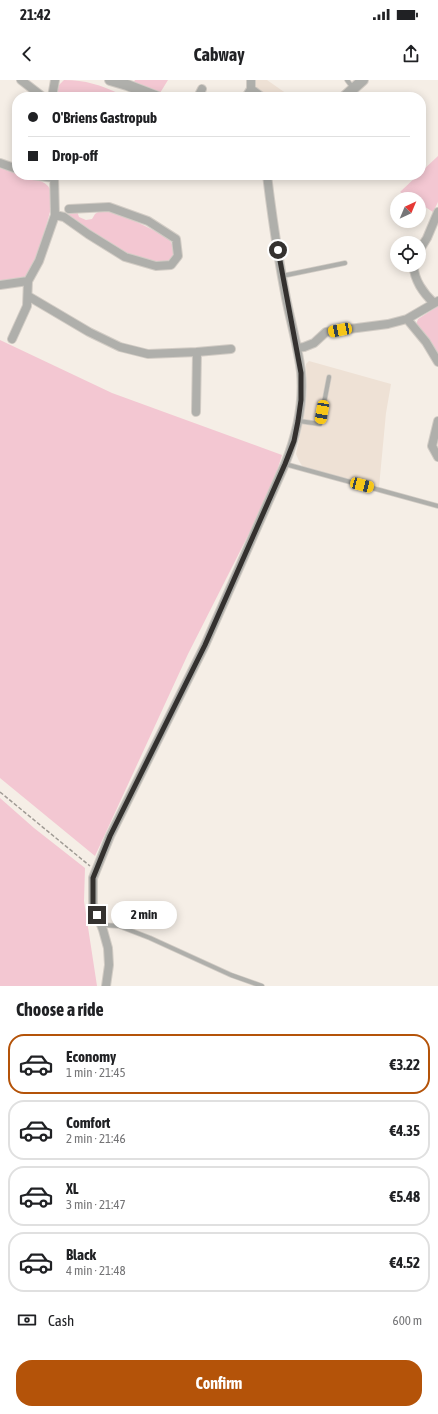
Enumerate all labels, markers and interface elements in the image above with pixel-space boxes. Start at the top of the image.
text: 21:42 [20,6,51,23]
icon: back [16,43,38,65]
icon: share [400,43,422,65]
text: Cabway [193,44,245,65]
text: O'Briens Gastropub [52,109,157,126]
text: Drop-off [52,147,98,164]
north arrow [390,192,426,228]
map controls [390,192,426,272]
button: locate [390,236,426,272]
route start [269,241,287,259]
car [327,322,353,338]
car [314,399,330,425]
car [349,476,375,494]
callout: 2 min [111,901,177,929]
route end [88,906,106,924]
text: 2 min [131,907,157,922]
text: Choose a ride [16,999,104,1020]
icon: car [18,1046,54,1082]
text: Economy [66,1048,116,1065]
text: €3.22 [389,1056,420,1073]
text: 1 min · 21:45 [66,1065,126,1080]
icon: car [18,1112,54,1148]
text: Comfort [66,1114,110,1131]
text: €4.35 [389,1122,420,1139]
text: 2 min · 21:46 [66,1131,126,1146]
icon: car [18,1178,54,1214]
text: XL [66,1180,79,1197]
text: €5.48 [389,1188,420,1205]
text: 3 min · 21:47 [66,1197,126,1212]
icon: car [18,1244,54,1280]
text: Black [66,1246,96,1263]
text: €4.52 [389,1254,420,1271]
text: 4 min · 21:48 [66,1263,126,1278]
icon: cash [16,1309,38,1331]
text: Cash [48,1312,74,1329]
text: 600 m [393,1313,422,1328]
button: Confirm [16,1360,422,1406]

